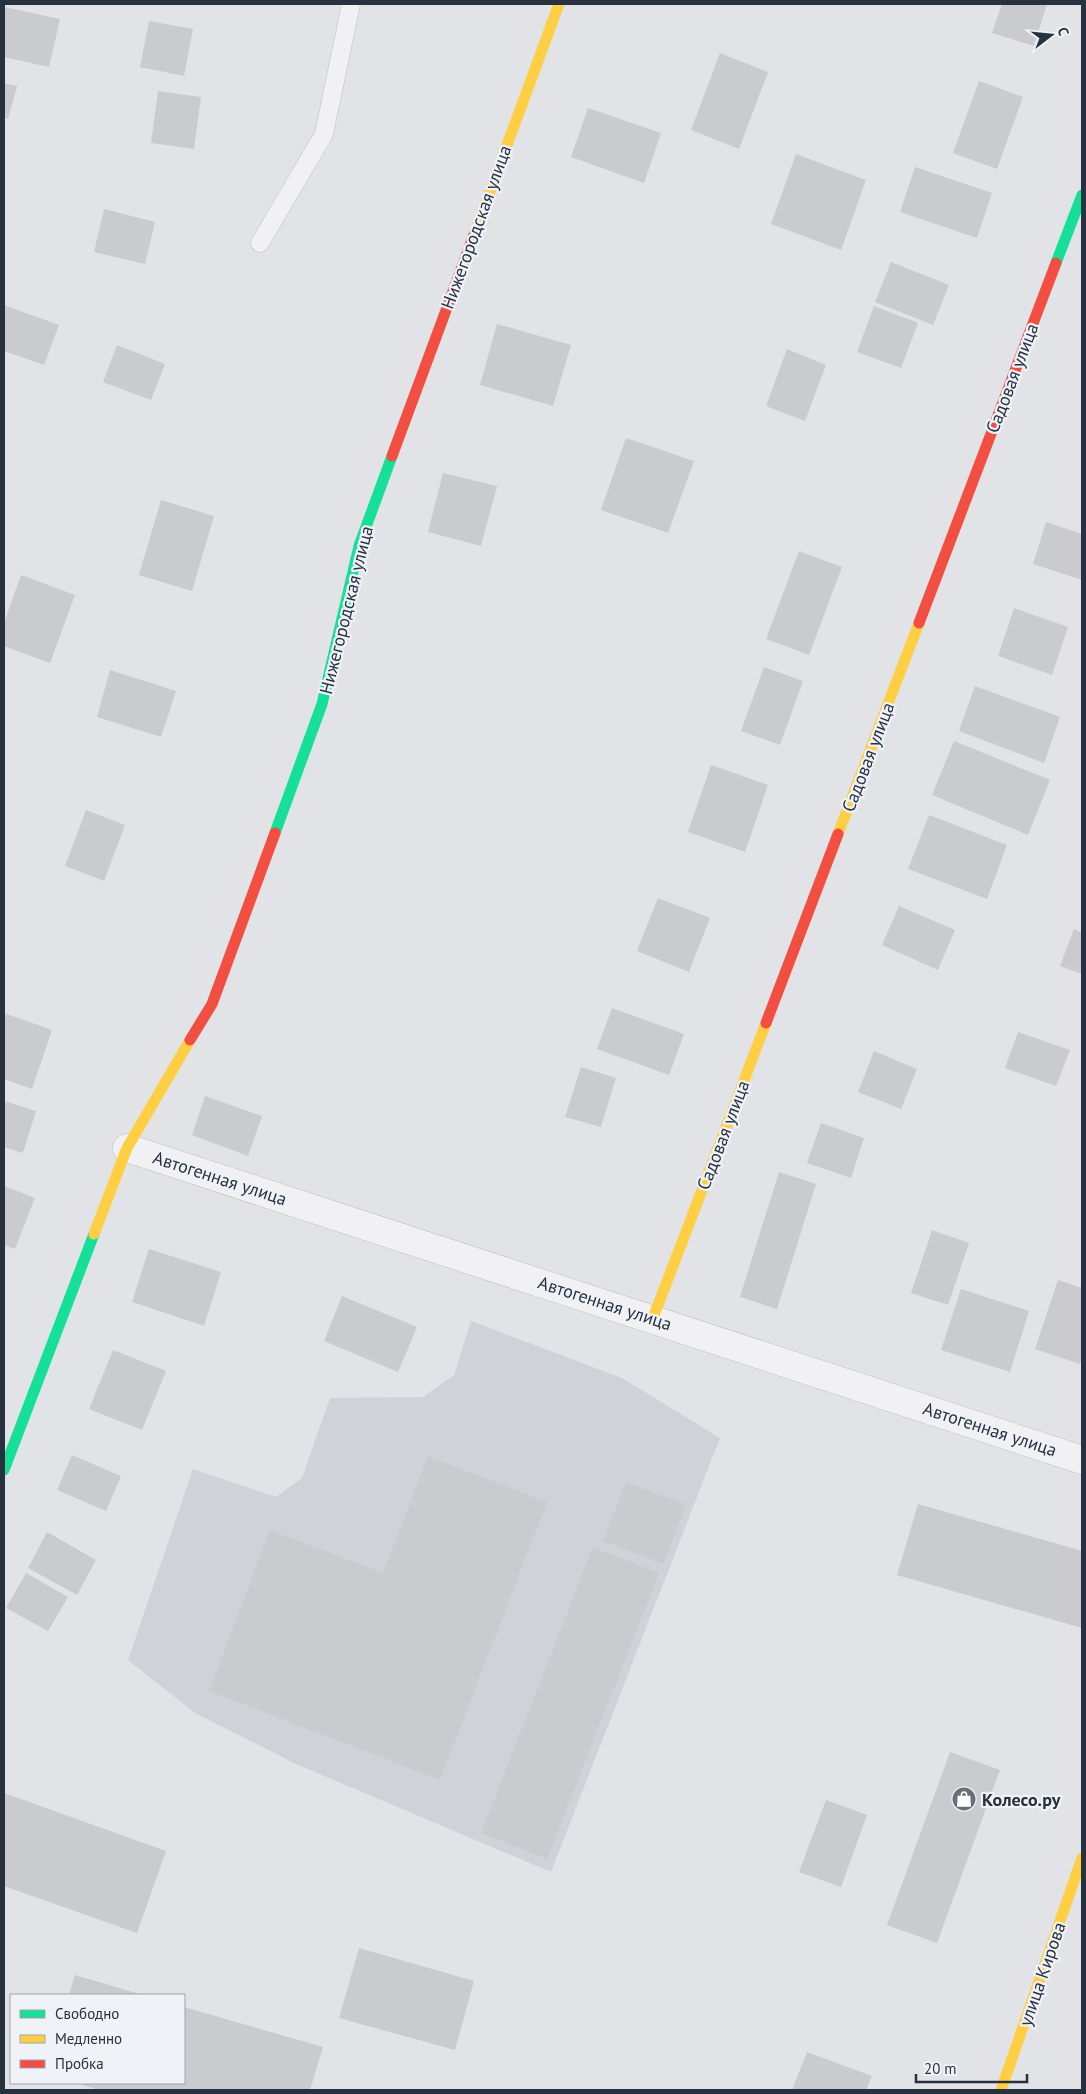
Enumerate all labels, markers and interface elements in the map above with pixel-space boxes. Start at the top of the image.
north arrow [1026,10,1076,60]
text: С [1054,25,1073,38]
street label: Нижегородская улица [436,142,516,312]
street label: Садовая улица [981,320,1043,436]
street label: Нижегородская улица [314,523,378,697]
street label: Садовая улица [837,699,899,815]
street label: Садовая улица [692,1077,754,1193]
street label: Автогенная улица [150,1146,290,1210]
street label: Автогенная улица [535,1271,675,1335]
street label: Автогенная улица [920,1397,1060,1461]
shop icon: Колесо.ру [951,1786,977,1812]
place label: Колесо.ру [982,1788,1061,1811]
street label: улица Кирова [1013,1919,1071,2029]
legend [10,1994,185,2084]
text: Свободно [55,2004,119,2023]
text: Медленно [55,2029,122,2048]
scale bar [916,2052,1027,2084]
text: Пробка [55,2054,104,2073]
text: 20 m [924,2059,957,2078]

